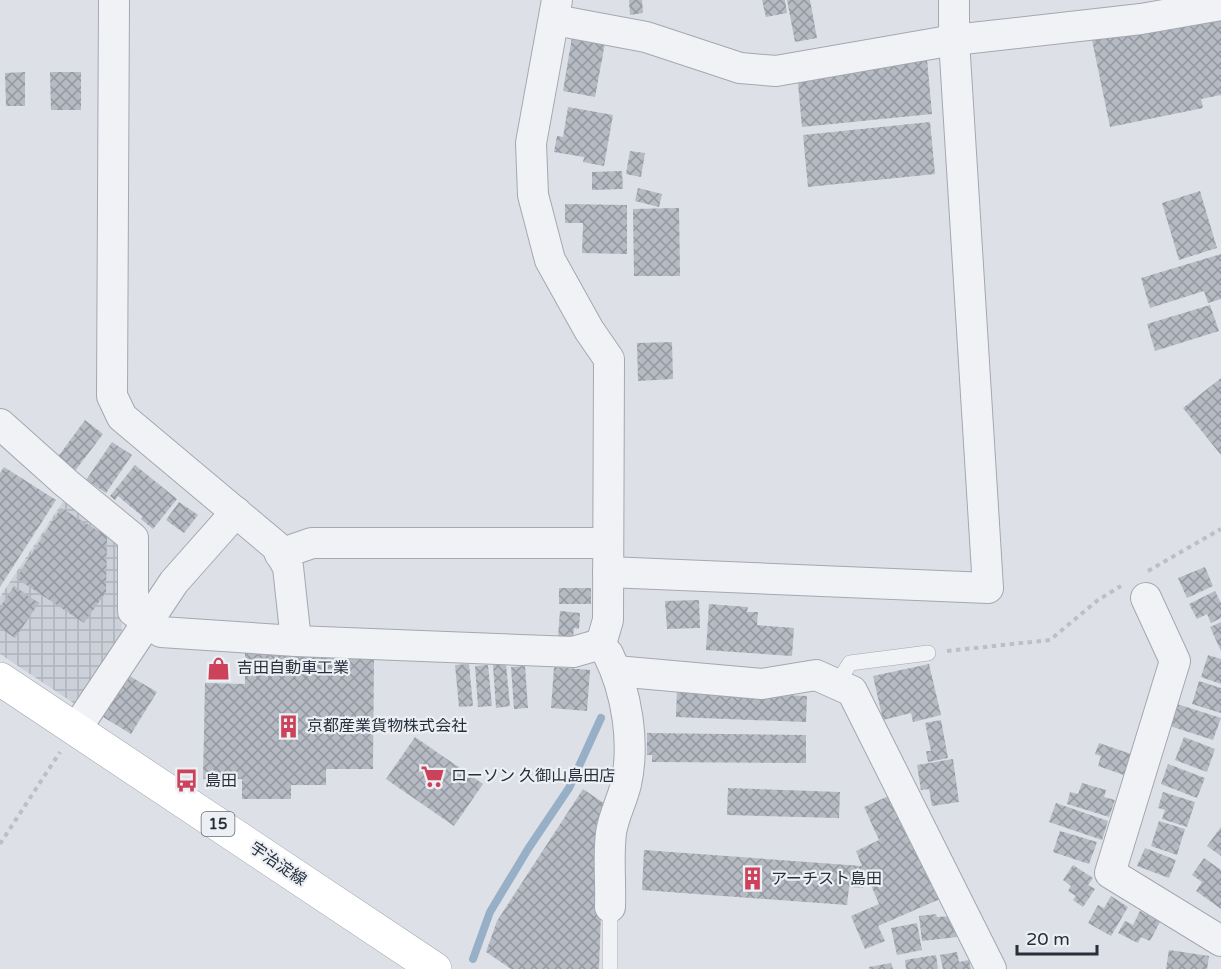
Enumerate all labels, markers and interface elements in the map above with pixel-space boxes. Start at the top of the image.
shop icon: 吉田自動車工業 [206,655,232,681]
place label: 吉田自動車工業 [237,658,349,678]
building icon: 京都産業貨物株式会社 [276,713,302,739]
place label: 京都産業貨物株式会社 [307,716,467,736]
supermarket icon: ローソン 久御山島田店 [420,763,446,789]
place label: ローソン 久御山島田店 [451,766,615,786]
bus stop icon: 島田 [174,768,200,794]
place label: 島田 [205,771,237,791]
road number: 15 [202,812,234,836]
street label: 宇治淀線 [246,838,310,890]
building icon: アーチスト島田 [740,866,766,892]
place label: アーチスト島田 [771,869,882,889]
scale bar [1017,918,1096,956]
text: 20 m [1026,928,1070,950]

